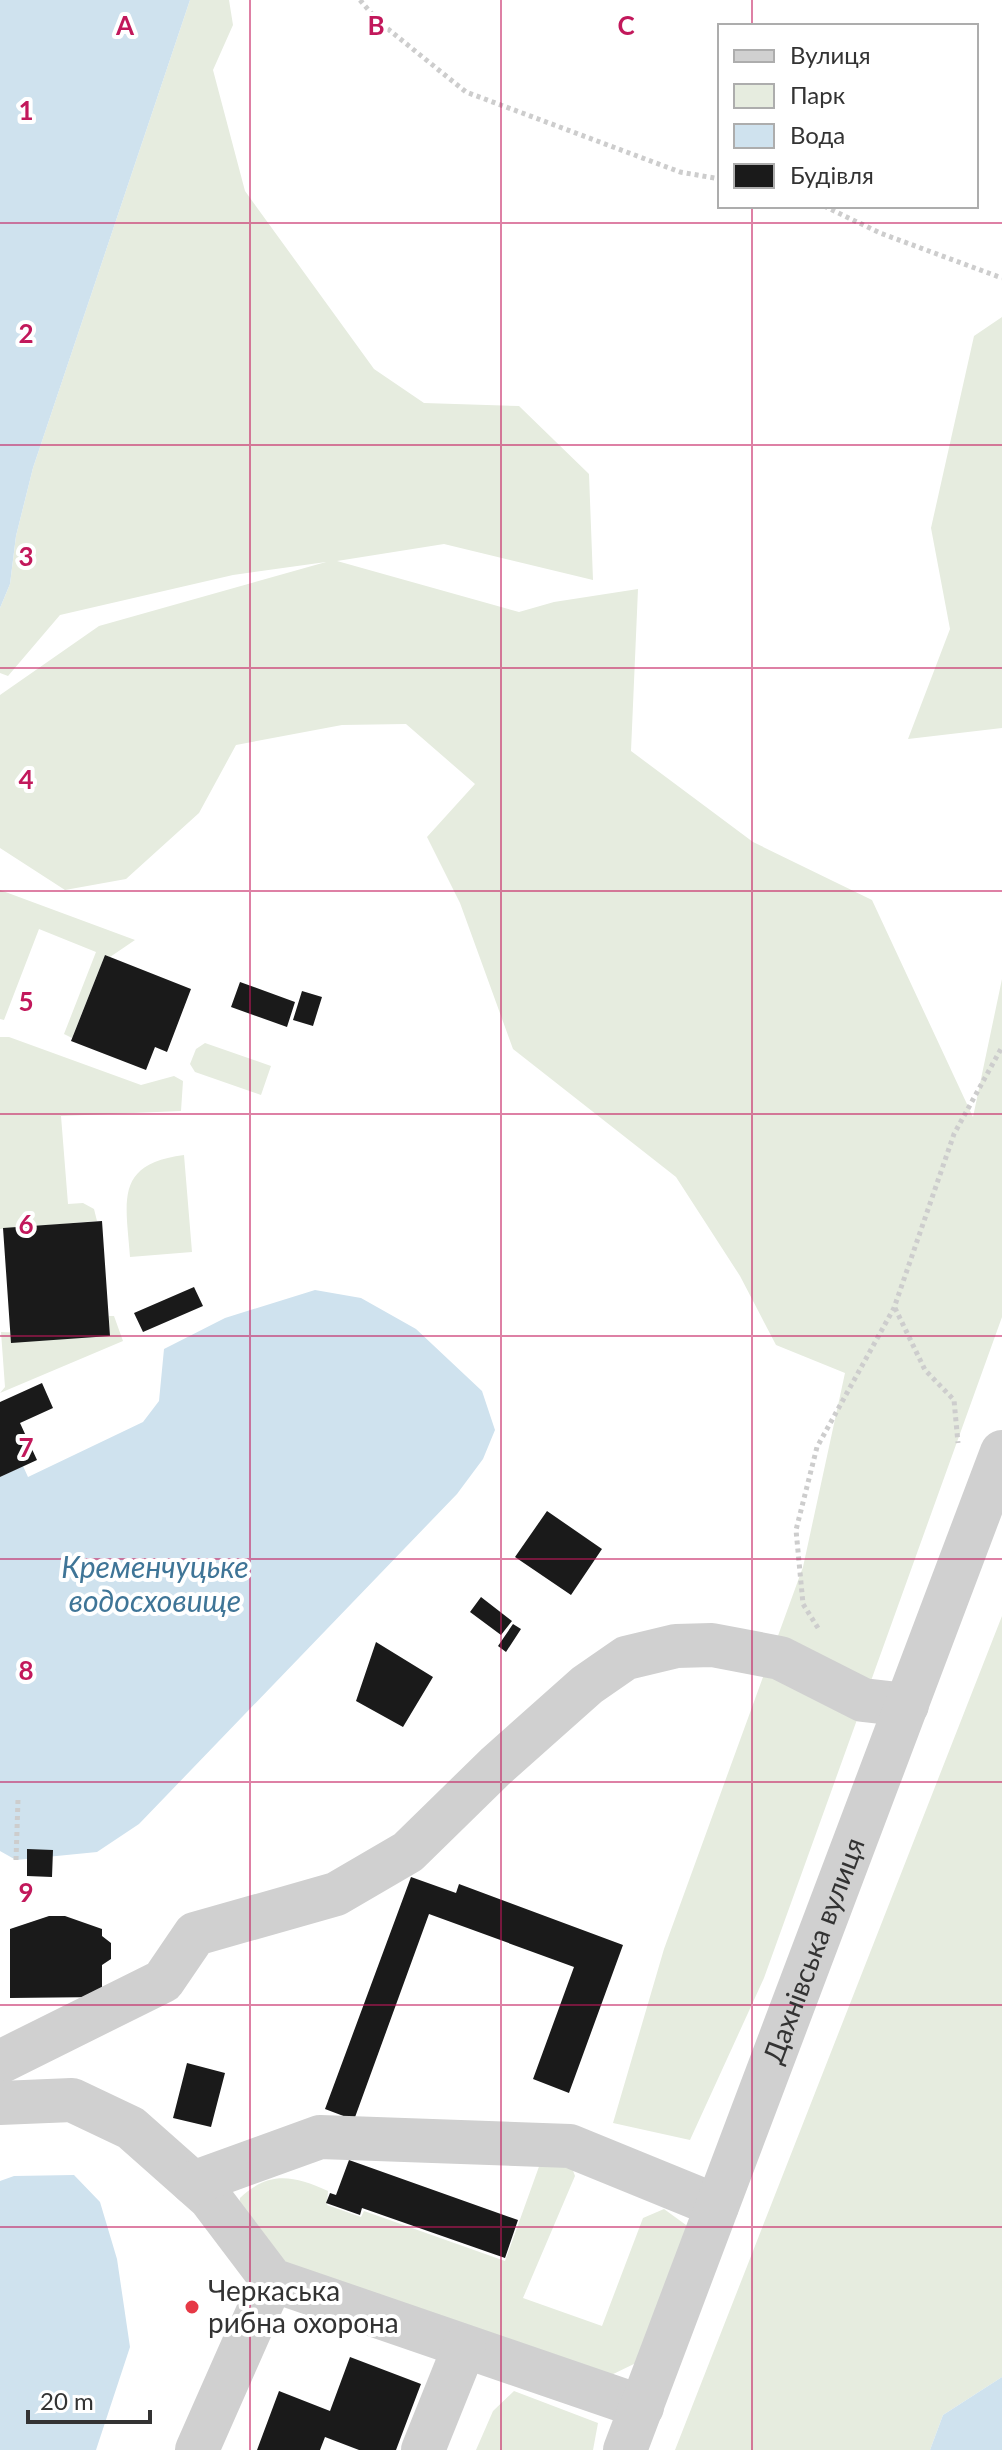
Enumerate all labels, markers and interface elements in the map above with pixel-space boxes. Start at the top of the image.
text: A [115,9,135,41]
text: B [367,9,385,41]
text: C [617,9,635,41]
legend [718,24,978,208]
text: Вулиця [790,40,871,69]
text: Парк [790,80,846,109]
text: 1 [18,94,34,126]
text: Вода [790,120,845,149]
text: Будівля [790,160,874,189]
text: 2 [18,317,34,349]
text: 3 [18,540,34,572]
text: 4 [18,763,34,795]
text: 5 [18,985,34,1017]
text: 6 [18,1208,34,1240]
text: 7 [18,1431,34,1463]
water label: Кременчуцьке водосховище [61,1548,249,1618]
text: 8 [18,1654,34,1686]
street label: Дахнівська вулиця [755,1833,871,2068]
text: 9 [18,1876,34,1908]
place label: Черкаська рибна охорона [208,2273,399,2339]
marker: Черкаська рибна охорона [183,2298,201,2316]
scale bar [28,2374,150,2424]
text: 20 m [40,2386,94,2415]

